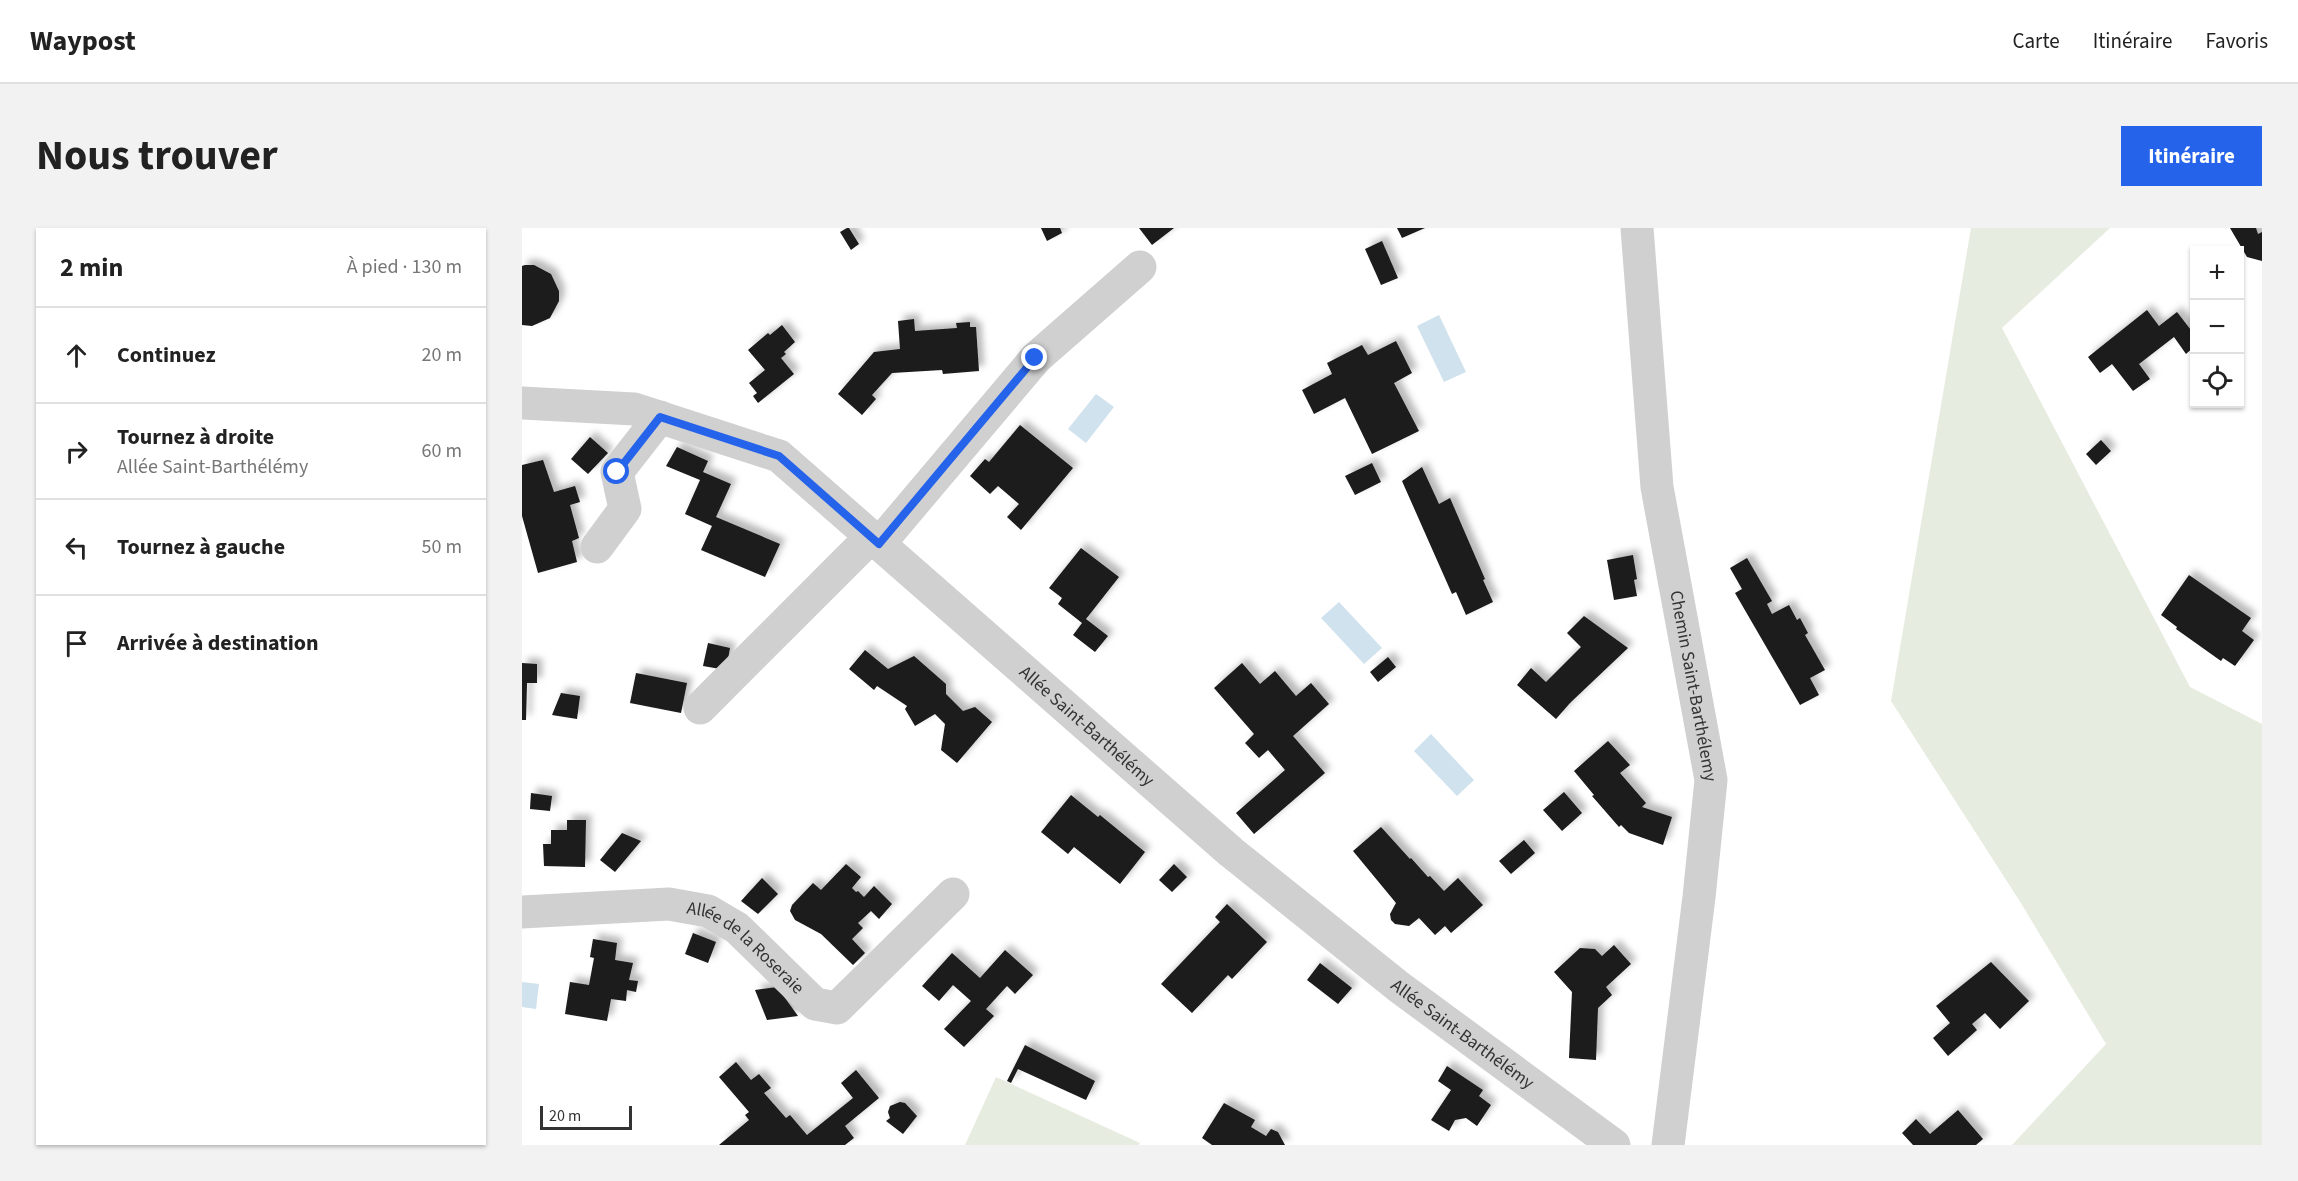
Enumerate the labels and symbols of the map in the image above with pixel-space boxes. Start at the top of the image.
route end [1021,344,1047,370]
route start [603,458,629,484]
street label: Chemin Saint-Barthélemy [1663,588,1723,784]
street label: Allée Saint-Barthélémy [1014,660,1160,793]
street label: Allée de la Roseraie [685,895,810,1000]
street label: Allée Saint-Barthélémy [1385,973,1540,1096]
scale bar [540,1103,632,1130]

